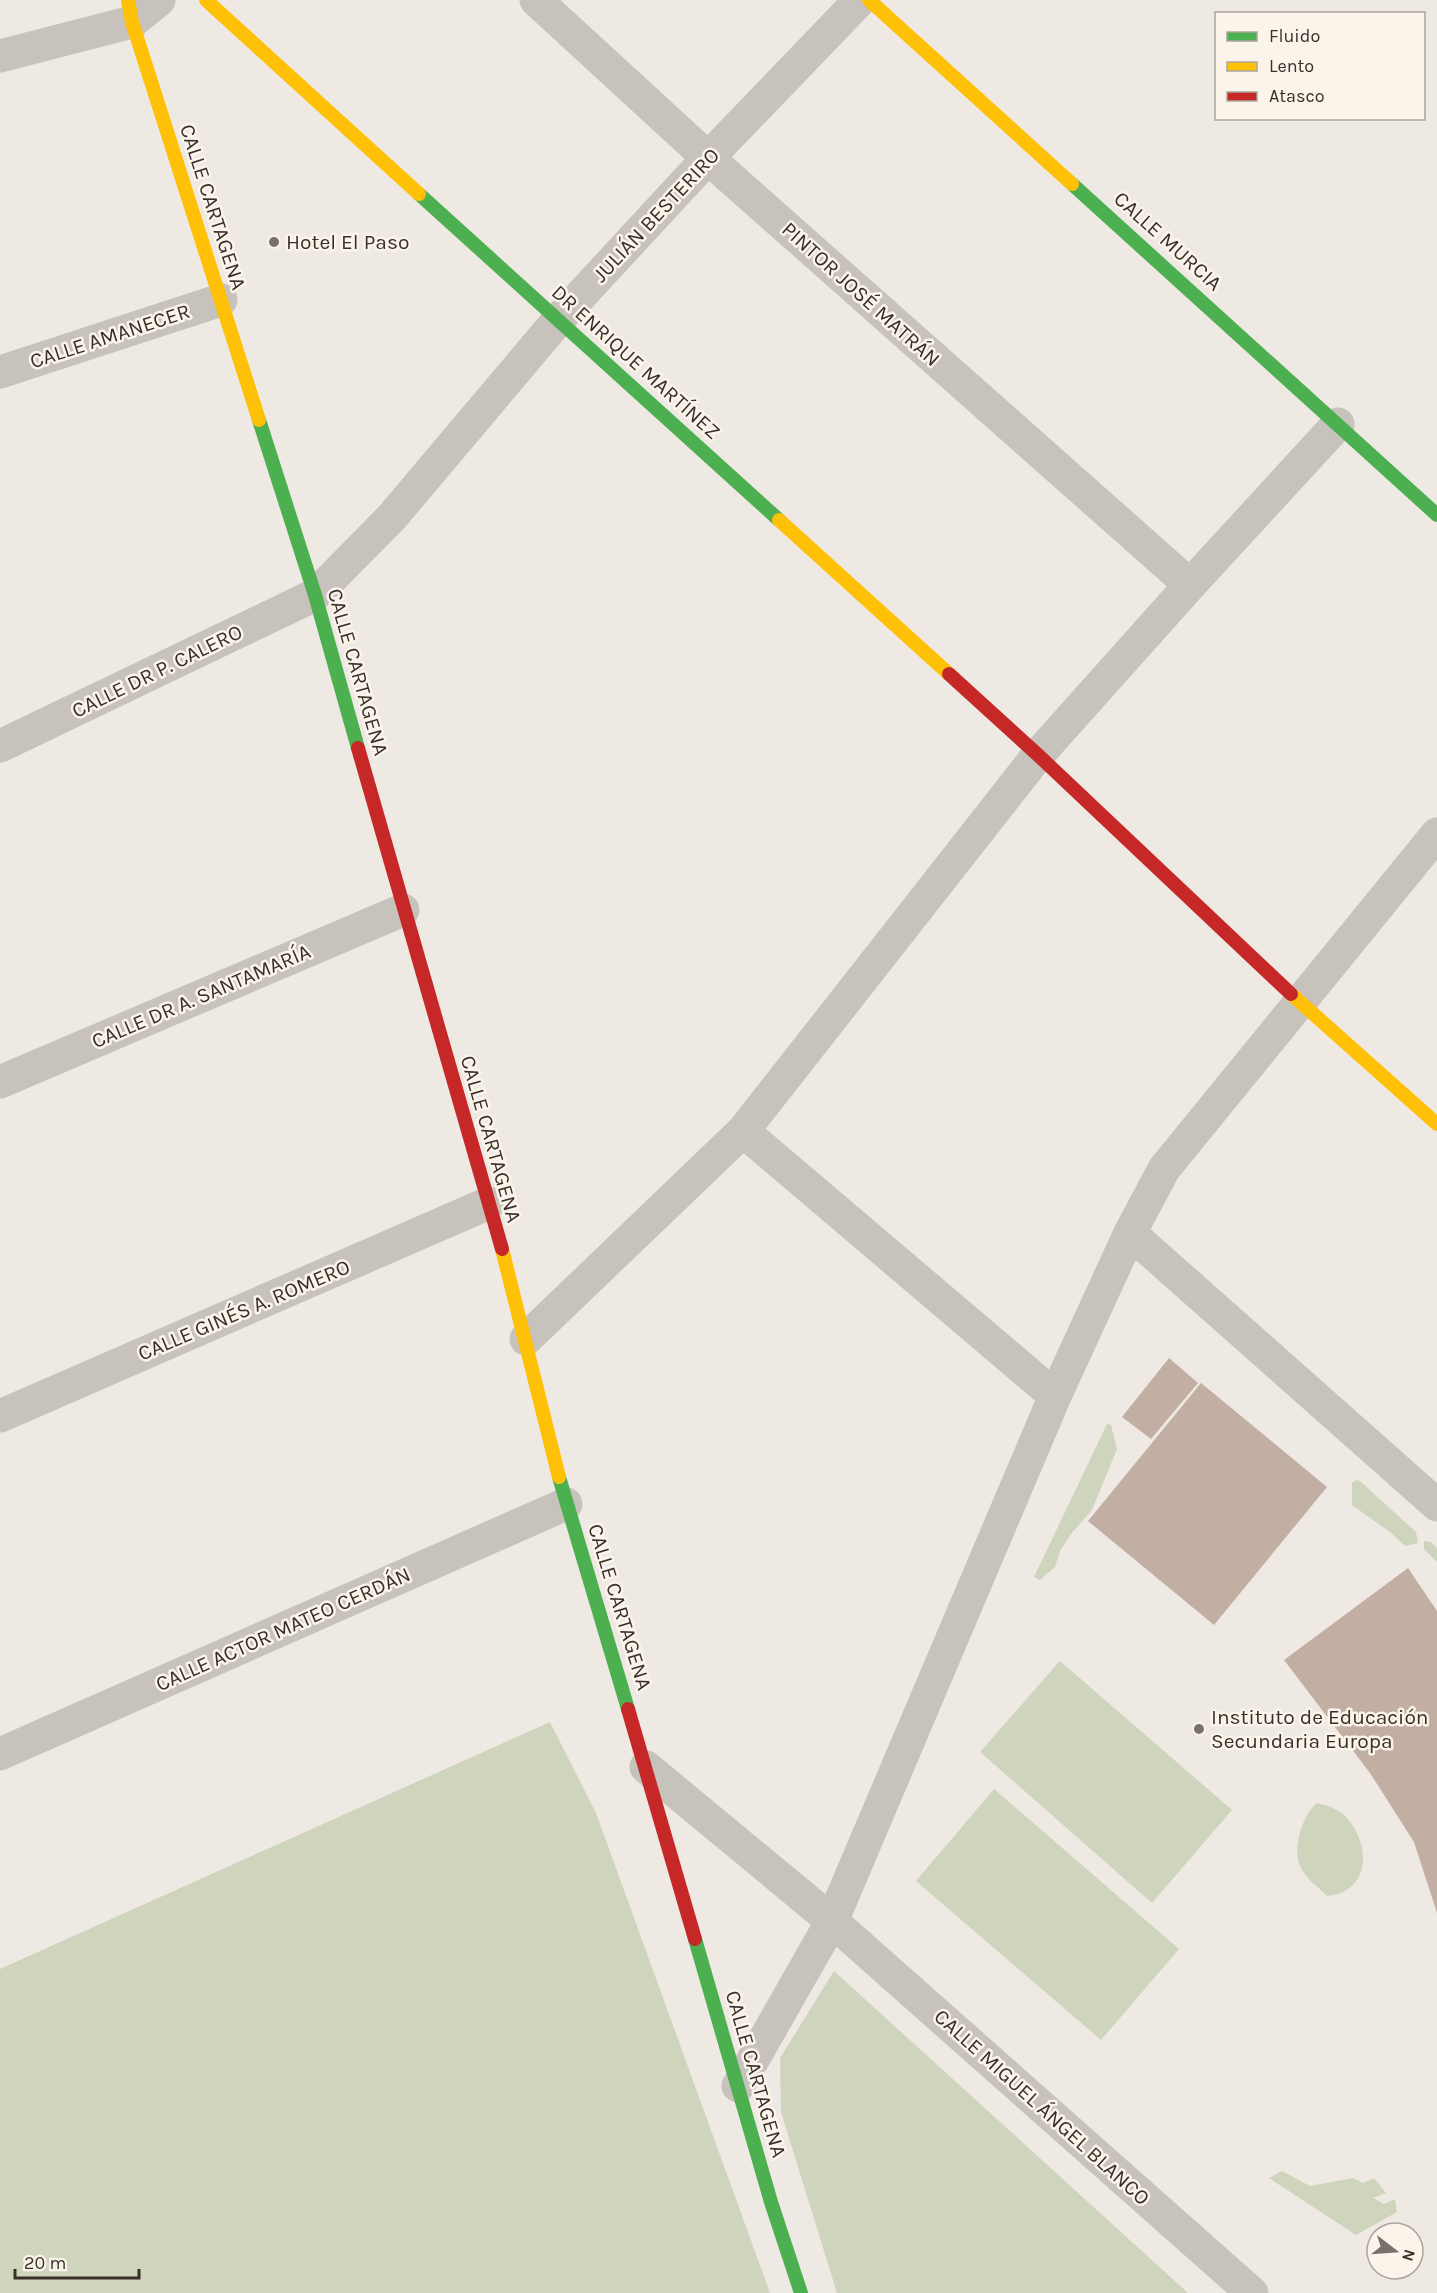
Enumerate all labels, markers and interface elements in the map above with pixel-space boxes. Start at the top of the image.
legend [1215,12,1425,120]
text: Fluido [1269,25,1320,47]
text: Lento [1269,55,1314,77]
text: Atasco [1269,85,1325,107]
street label: CALLE CARTAGENA [175,121,251,293]
street label: JULIÁN BESTERIRO [588,143,724,287]
street label: CALLE MURCIA [1109,186,1227,296]
street label: PINTOR JOSÉ MATRÁN [777,217,945,371]
place label: Hotel El Paso [286,230,409,254]
marker: Hotel El Paso [267,235,281,249]
street label: DR ENRIQUE MARTÍNEZ [547,280,725,444]
street label: CALLE AMANECER [27,299,193,373]
street label: CALLE CARTAGENA [323,586,393,758]
street label: CALLE DR P. CALERO [68,619,246,723]
street label: CALLE DR A. SANTAMARÍA [88,939,314,1053]
street label: CALLE CARTAGENA [456,1053,526,1225]
street label: CALLE GINÉS A. ROMERO [134,1254,354,1366]
street label: CALLE CARTAGENA [583,1521,657,1693]
street label: CALLE ACTOR MATEO CERDÁN [152,1562,414,1696]
place label: Instituto de Educación Secundaria Europa [1211,1705,1429,1753]
marker: Instituto de Educación Secundaria Europa [1192,1722,1206,1736]
street label: CALLE CARTAGENA [721,1988,791,2160]
street label: CALLE MIGUEL ÁNGEL BLANCO [929,2004,1155,2210]
north arrow [1365,2221,1425,2281]
scale bar [15,2242,140,2280]
text: N [1398,2247,1420,2264]
text: 20 m [24,2252,66,2274]

